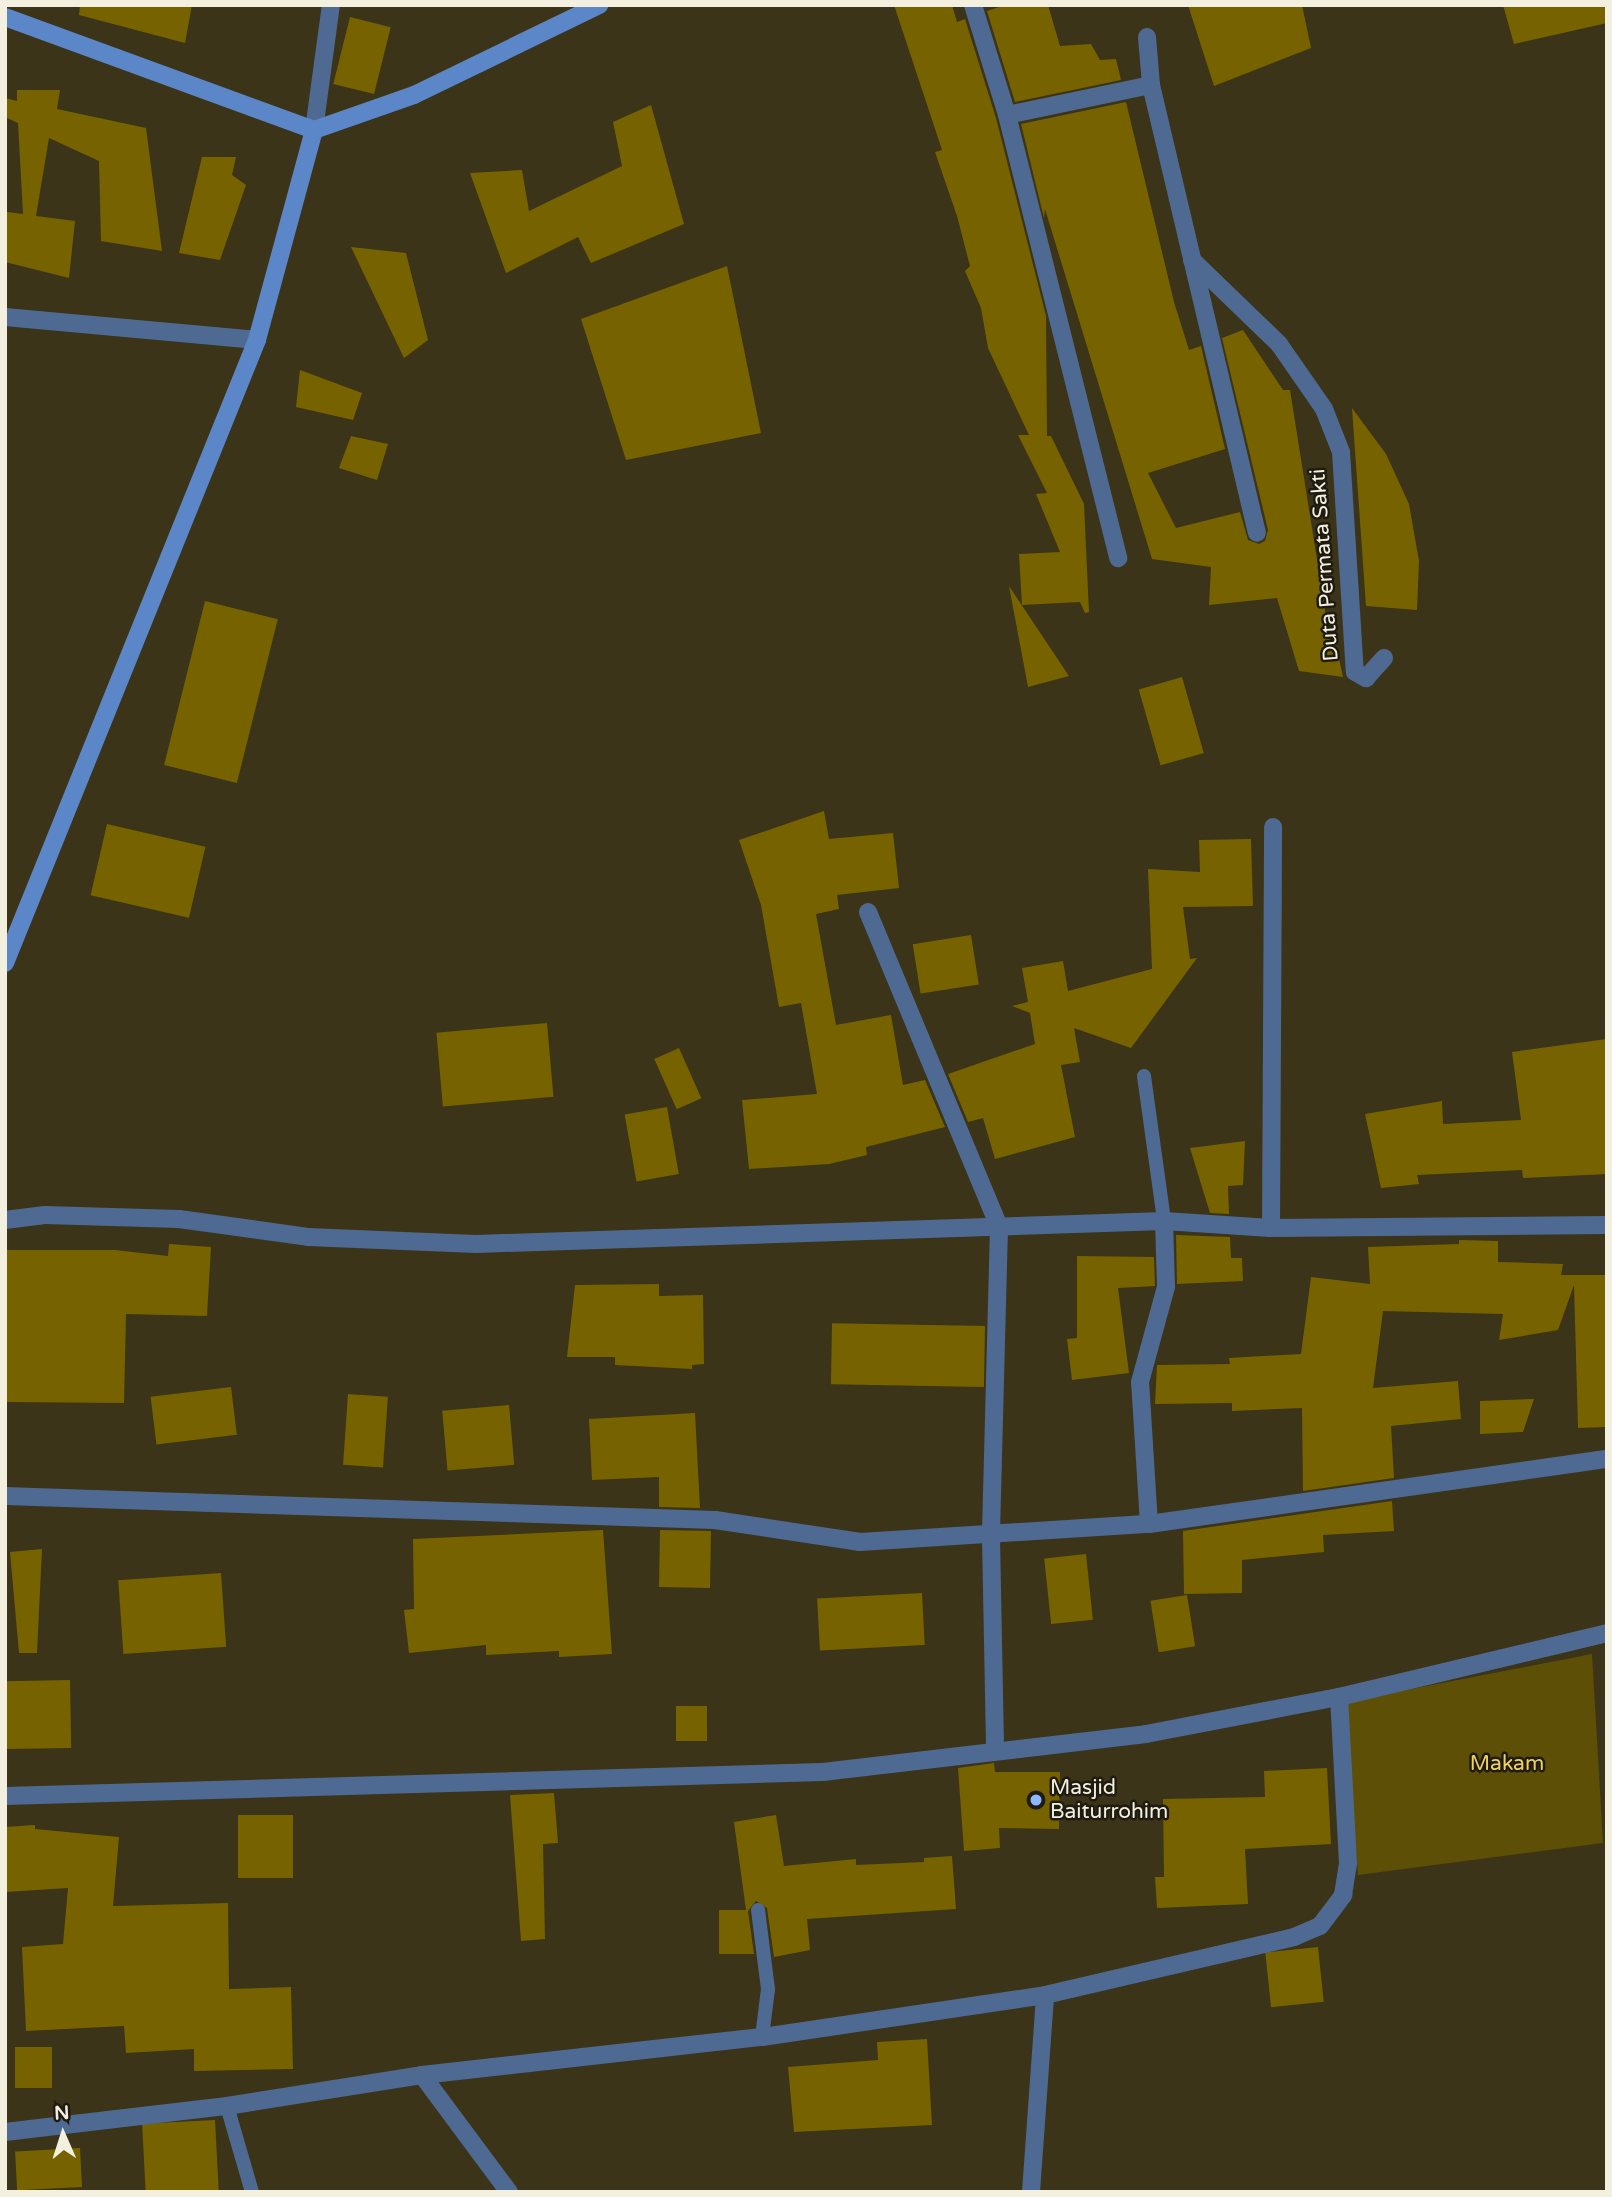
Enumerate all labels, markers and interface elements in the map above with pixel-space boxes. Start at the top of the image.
street label: Duta Permata Sakti [1306,468,1344,662]
park label: Makam [1470,1751,1544,1777]
place label: Masjid Baiturrohim [1050,1775,1168,1825]
marker: Masjid Baiturrohim [1028,1792,1044,1808]
north arrow [28,2099,98,2169]
text: N [54,2102,70,2124]

